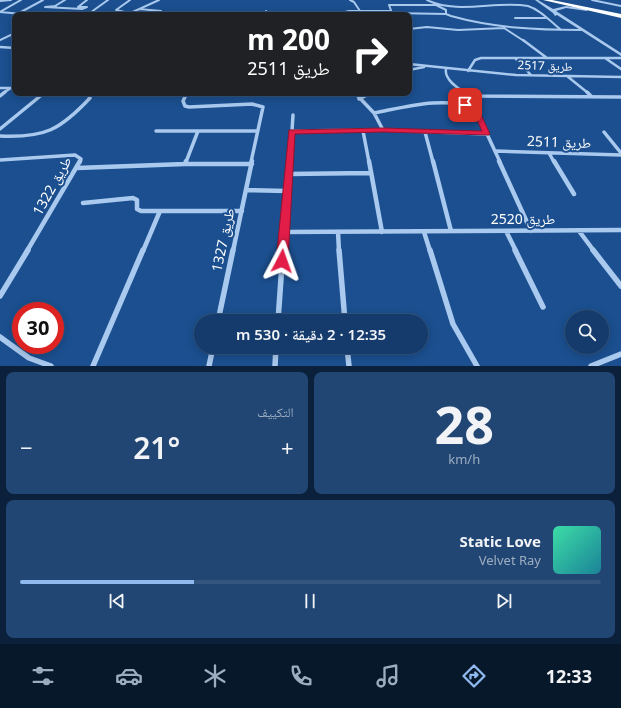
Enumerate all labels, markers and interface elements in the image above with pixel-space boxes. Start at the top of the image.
text: 200 m [247,20,330,58]
icon: right [344,28,396,80]
text: طريق 2511 [247,56,330,80]
street label: طريق 2517 [517,56,573,75]
pin [448,88,482,122]
icon: arrive [454,94,476,116]
street label: طريق 2511 [526,131,592,153]
street label: طريق 1322 [28,153,76,219]
street label: طريق 1327 [207,206,239,274]
street label: طريق 2520 [491,209,555,229]
position arrow [261,240,303,282]
speed limit sign: 30 [12,302,64,354]
map controls [565,310,609,354]
button: search [565,310,609,354]
text: 12:35 · 2 دقيقة · 530 m [236,324,386,344]
text: 28 [435,388,494,459]
text: التكييف [257,403,294,421]
text: 21° [133,427,180,468]
text: − [20,432,33,462]
text: + [281,432,293,462]
text: km/h [448,450,480,468]
text: Static Love [460,531,541,551]
text: Velvet Ray [479,551,541,569]
icon: previous [106,590,128,612]
icon: pause [299,590,321,612]
icon: next [493,590,515,612]
icon: filters [29,662,57,690]
icon: car [115,662,143,690]
icon: climate [201,662,229,690]
icon: phone [287,662,315,690]
icon: music [374,662,402,690]
icon: directions [460,662,488,690]
text: 12:33 [546,664,592,688]

